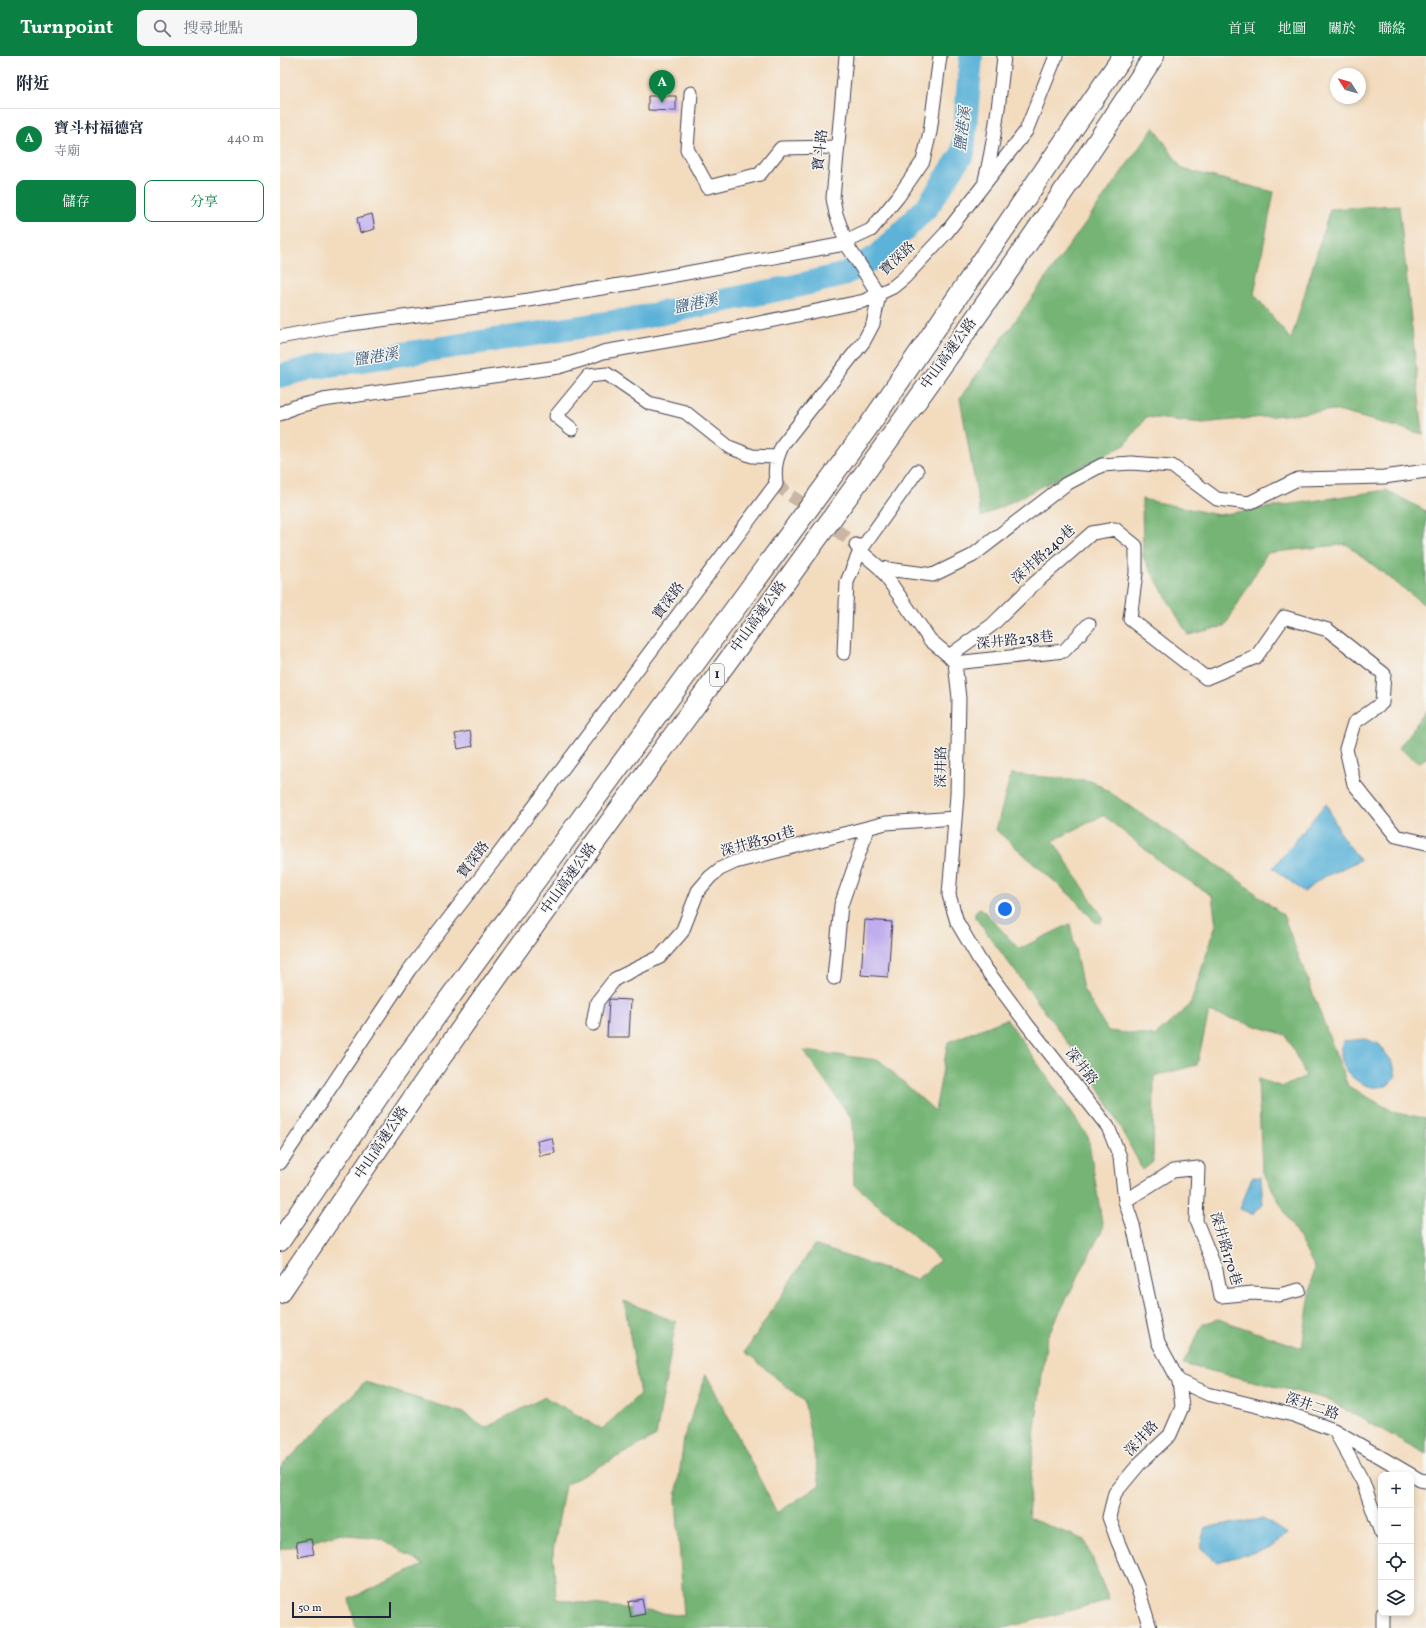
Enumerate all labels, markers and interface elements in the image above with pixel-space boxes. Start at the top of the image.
search box [137,10,417,46]
text: Turnpoint [20,15,113,41]
icon: search [151,17,173,39]
text: 搜尋地點 [183,19,243,40]
text: 首頁 [1228,20,1256,39]
text: 地圖 [1278,20,1306,39]
text: 關於 [1328,20,1356,39]
text: 聯絡 [1378,20,1406,39]
north arrow [1330,68,1366,104]
pin: A [649,70,675,103]
text: 附近 [16,73,50,96]
water label: 鹽港溪 [951,103,977,153]
text: 寶斗村福德宮 [54,119,144,140]
street label: 寶斗路 [809,128,833,172]
text: A [24,130,34,148]
text: 440 m [227,130,264,148]
text: 寺廟 [54,143,80,161]
button: 儲存 [16,180,136,222]
button: 分享 [144,180,264,222]
street label: 寶深路 [876,238,920,280]
water label: 鹽港溪 [672,290,722,320]
street label: 中山高速公路 [917,314,981,394]
water label: 鹽港溪 [352,344,402,372]
street label: 深井路240巷 [1008,521,1080,589]
street label: 中山高速公路 [727,577,791,657]
street label: 寶深路 [649,579,689,623]
street label: 深井路238巷 [976,628,1054,654]
road number: 1 [710,664,724,686]
street label: 深井路 [932,746,952,788]
street label: 深井路301巷 [718,822,798,862]
street label: 寶深路 [454,838,494,882]
street label: 中山高速公路 [537,839,601,919]
your location [995,899,1015,919]
street label: 深井路 [1061,1045,1101,1089]
street label: 中山高速公路 [351,1103,413,1183]
street label: 深井路170巷 [1205,1210,1245,1288]
street label: 深井二路 [1282,1389,1342,1425]
street label: 深井路 [1121,1417,1163,1461]
map controls [1378,1472,1414,1616]
button: + [1378,1472,1414,1508]
button: − [1378,1508,1414,1544]
button: locate [1378,1544,1414,1580]
button: layers [1378,1580,1414,1616]
scale bar [292,1600,391,1619]
text: 50 m [298,1601,322,1616]

